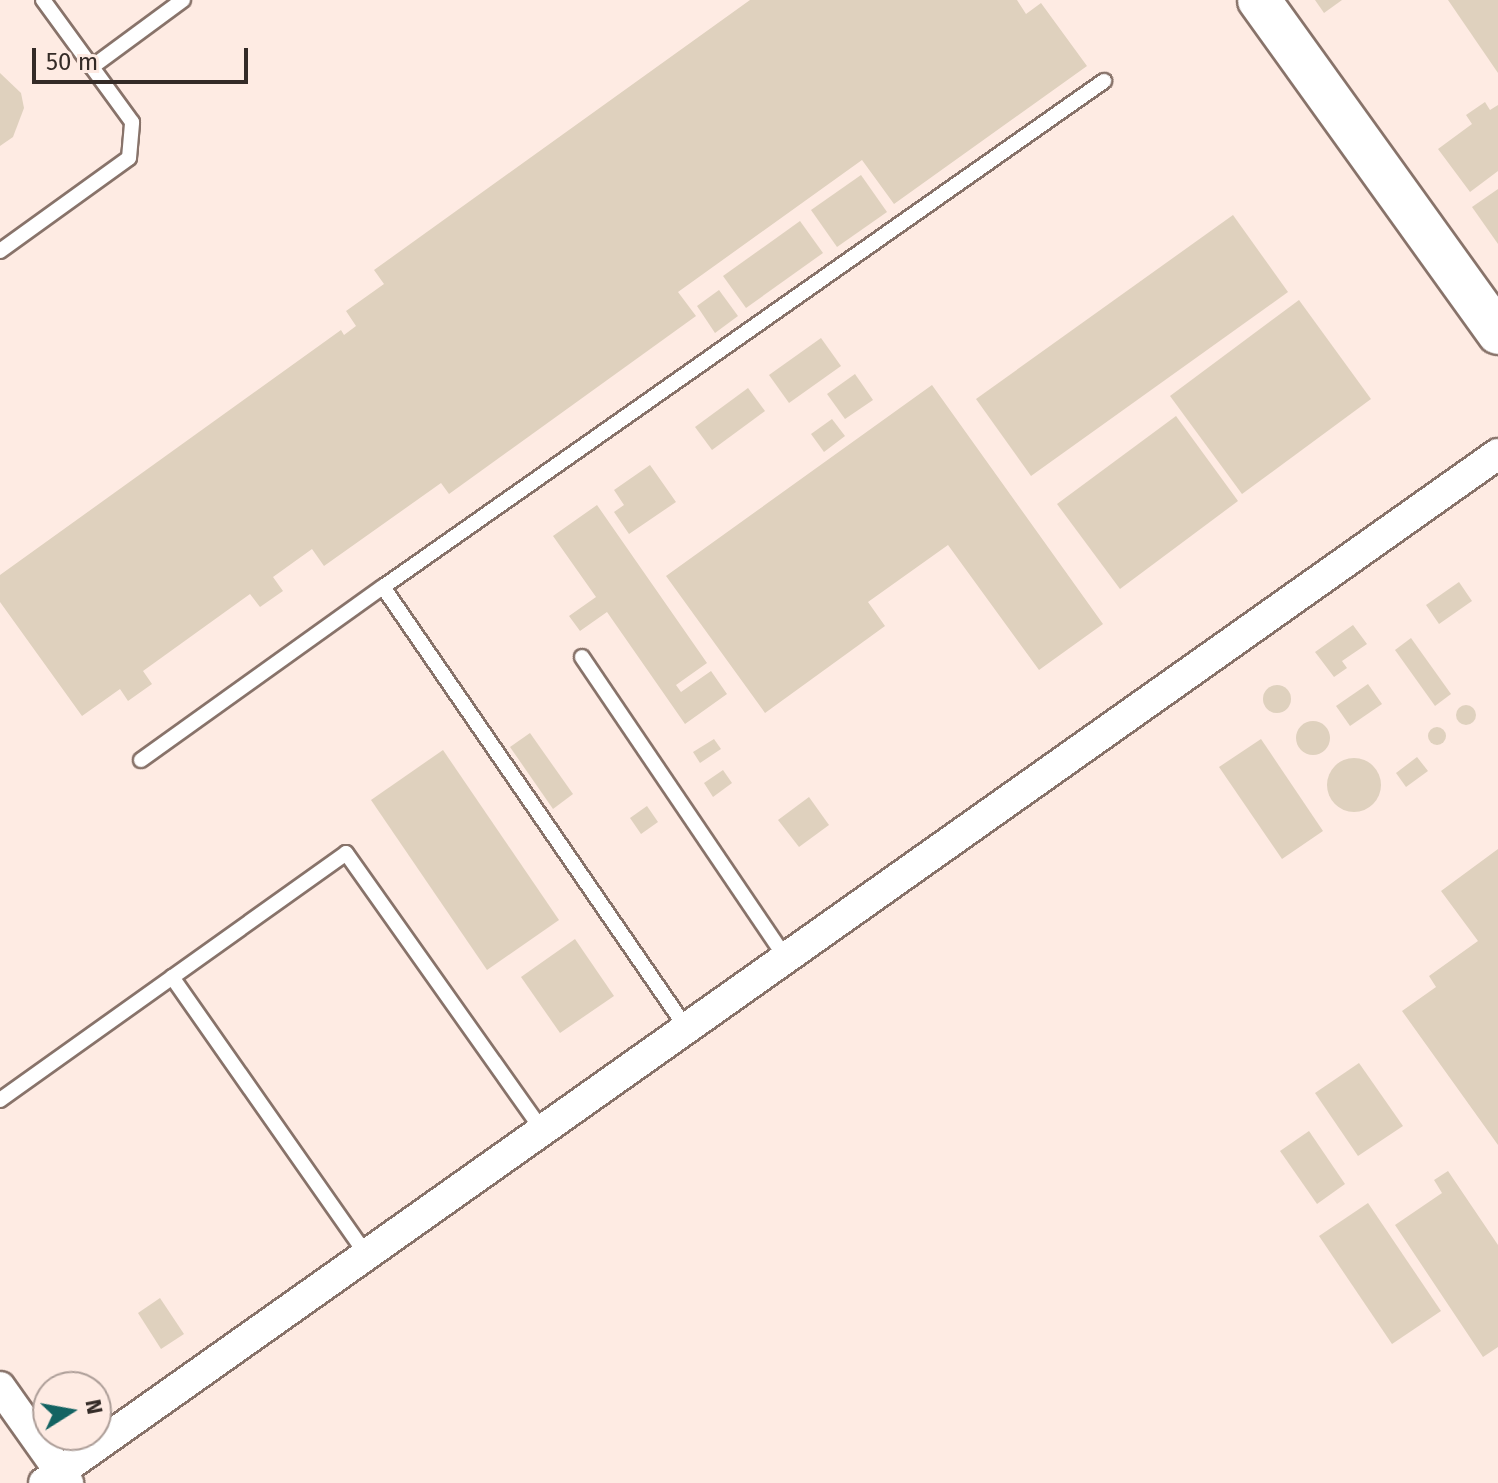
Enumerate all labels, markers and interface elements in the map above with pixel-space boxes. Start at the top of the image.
scale bar [36,32,252,82]
text: 50 m [46,48,98,76]
north arrow [32,1371,112,1451]
text: N [79,1397,109,1416]

